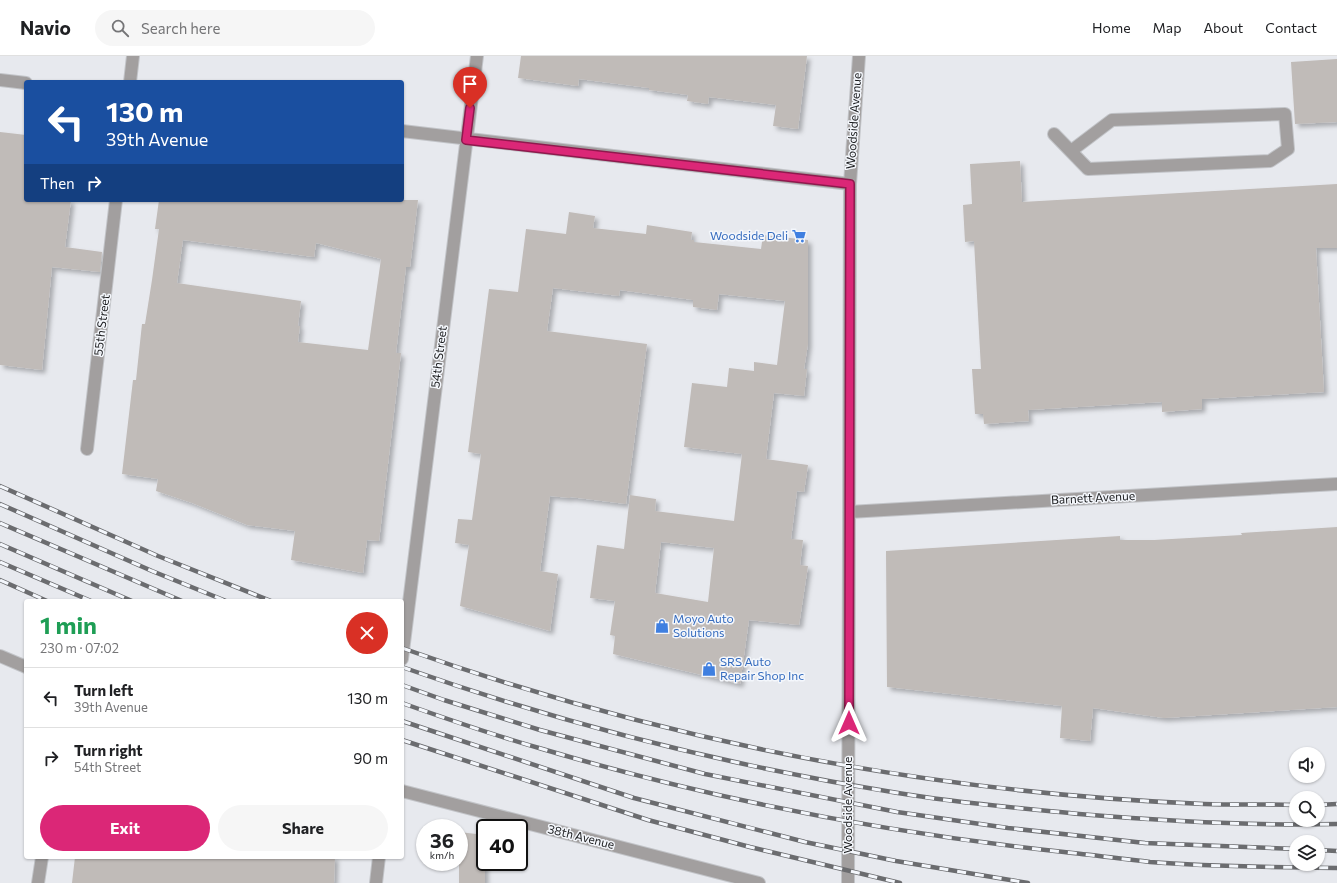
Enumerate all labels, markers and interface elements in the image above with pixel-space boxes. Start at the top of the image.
search box [95,10,375,46]
text: Navio [20,16,71,39]
icon: search [109,17,131,39]
text: Search here [141,19,220,37]
text: Home [1092,19,1131,36]
text: Map [1153,19,1181,36]
text: About [1203,19,1243,36]
text: Contact [1265,19,1317,36]
pin [453,67,487,108]
street label: Woodside Avenue [843,72,863,170]
icon: arrive [459,73,481,95]
text: 130 m [106,94,183,128]
icon: left [40,96,92,148]
text: 39th Avenue [106,128,208,150]
icon: right [83,172,105,194]
text: Then [40,174,75,192]
place label: Woodside Deli [710,228,788,242]
supermarket icon: Woodside Deli [791,228,807,244]
street label: 55th Street [90,293,112,356]
street label: 54th Street [427,325,449,389]
street label: Barnett Avenue [1051,488,1135,506]
text: 1 min [40,610,97,639]
place label: Moyo Auto Solutions [673,611,734,639]
button: close [346,612,388,654]
shop icon: Moyo Auto Solutions [654,618,670,634]
text: 230 m · 07:02 [40,640,119,656]
place label: SRS Auto Repair Shop Inc [720,654,804,682]
shop icon: SRS Auto Repair Shop Inc [701,661,717,677]
text: Turn left [74,681,133,699]
icon: left [40,687,62,709]
text: 130 m [347,689,388,707]
text: 39th Avenue [74,699,148,715]
position arrow [828,702,870,744]
text: Turn right [74,741,143,759]
icon: right [40,747,62,769]
map controls [1289,747,1325,871]
button: sound [1289,747,1325,783]
text: 90 m [353,749,388,767]
street label: Woodside Avenue [840,757,854,853]
text: 54th Street [74,759,141,775]
button: search [1289,791,1325,827]
button: Exit [40,805,210,851]
button: Share [218,805,388,851]
speed limit sign: 40 [476,819,528,871]
street label: 38th Avenue [546,821,616,851]
text: 36 [430,828,454,852]
button: layers [1289,835,1325,871]
text: km/h [430,849,454,861]

